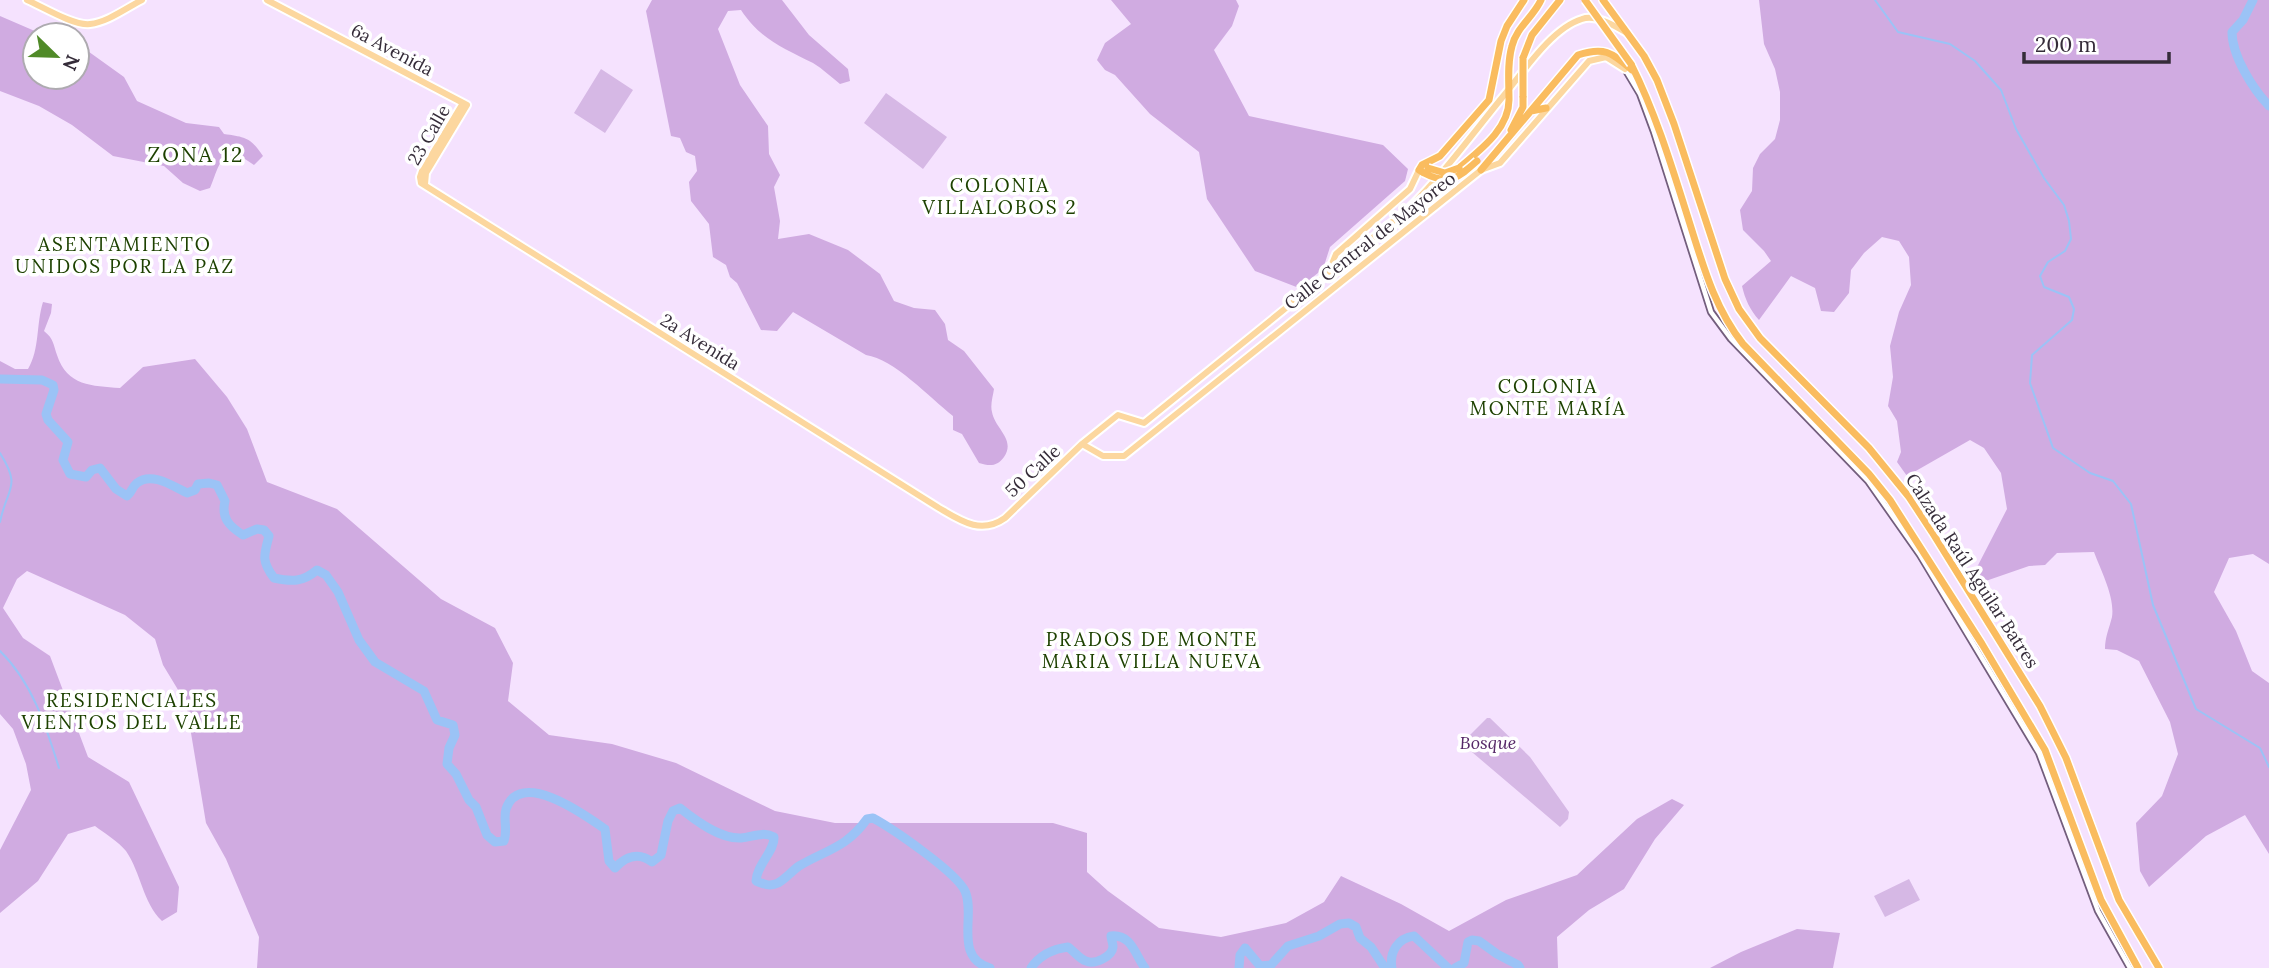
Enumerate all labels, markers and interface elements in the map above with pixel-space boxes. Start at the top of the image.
street label: 6a Avenida [347,18,437,81]
north arrow [21,21,91,91]
scale bar [2024,21,2169,65]
text: 200 m [2035,31,2097,58]
text: N [58,51,86,74]
street label: 23 Calle [402,100,455,169]
district label: ZONA 12 [148,141,244,168]
street label: Calle Central de Mayoreo [1279,166,1460,315]
district label: COLONIA VILLALOBOS 2 [921,173,1078,219]
district label: ASENTAMIENTO UNIDOS POR LA PAZ [15,232,235,278]
street label: 2a Avenida [656,308,744,375]
district label: COLONIA MONTE MARÍA [1469,374,1627,420]
street label: 50 Calle [1000,439,1065,502]
street label: Calzada Raúl Aguilar Batres [1901,469,2044,672]
district label: PRADOS DE MONTE MARIA VILLA NUEVA [1042,627,1262,673]
district label: RESIDENCIALES VIENTOS DEL VALLE [20,688,243,734]
park label: Bosque [1460,731,1516,754]

